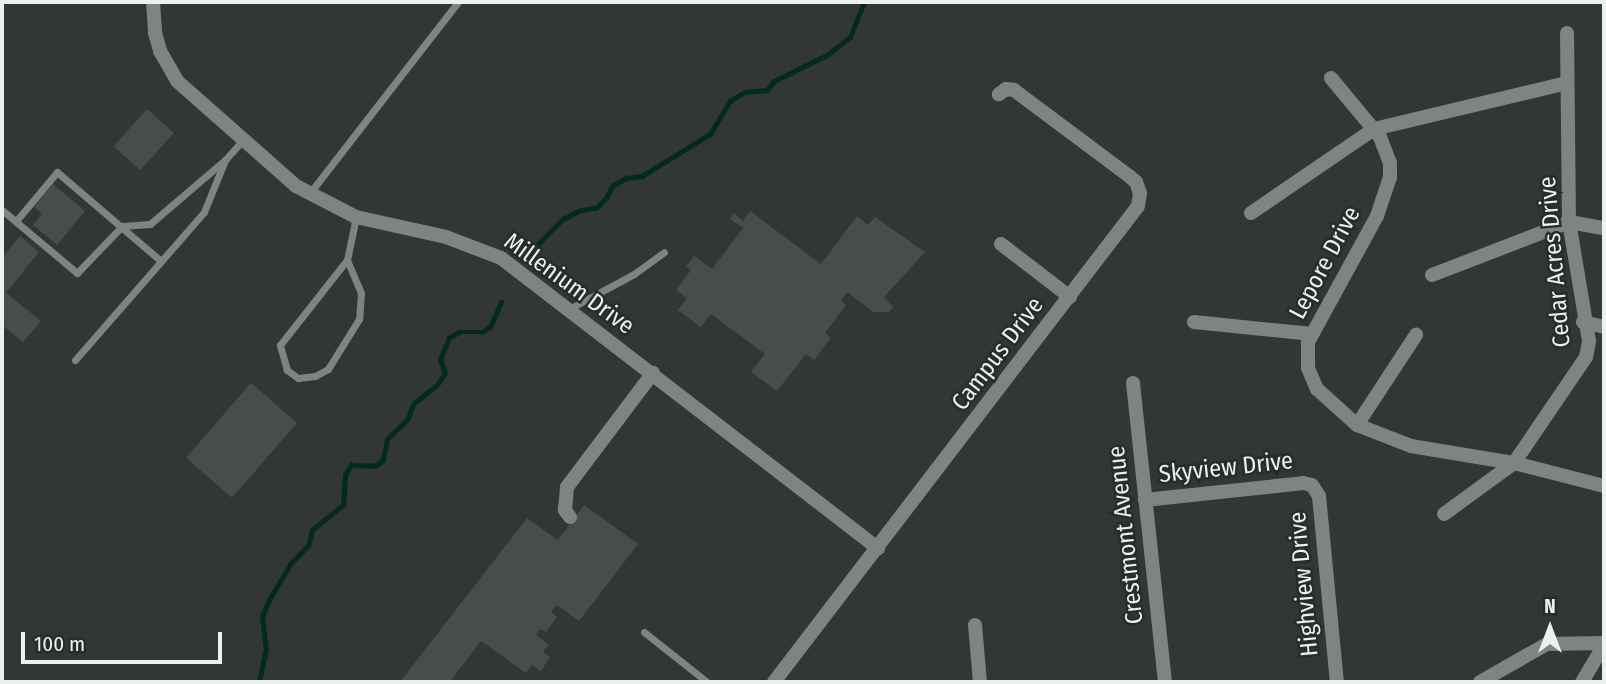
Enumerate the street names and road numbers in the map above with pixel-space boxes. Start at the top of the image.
street label: Cedar Acres Drive [1533,175,1577,349]
street label: Lepore Drive [1283,202,1367,324]
street label: Millenium Drive [498,227,640,341]
street label: Campus Drive [946,292,1050,416]
street label: Crestmont Avenue [1102,445,1150,625]
street label: Skyview Drive [1158,447,1294,489]
street label: Highview Drive [1283,510,1325,658]

